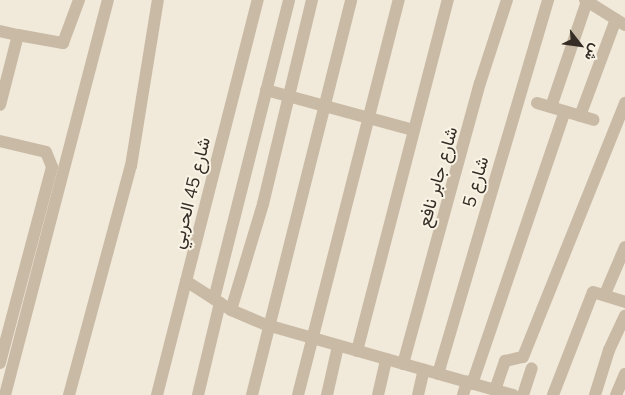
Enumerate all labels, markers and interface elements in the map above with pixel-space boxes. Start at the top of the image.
north arrow [555,20,605,70]
text: ش [581,41,605,64]
street label: شارع جابر نافع [413,124,463,230]
street label: شارع 45 الحربي [167,135,215,251]
street label: شارع 5 [458,154,494,210]

